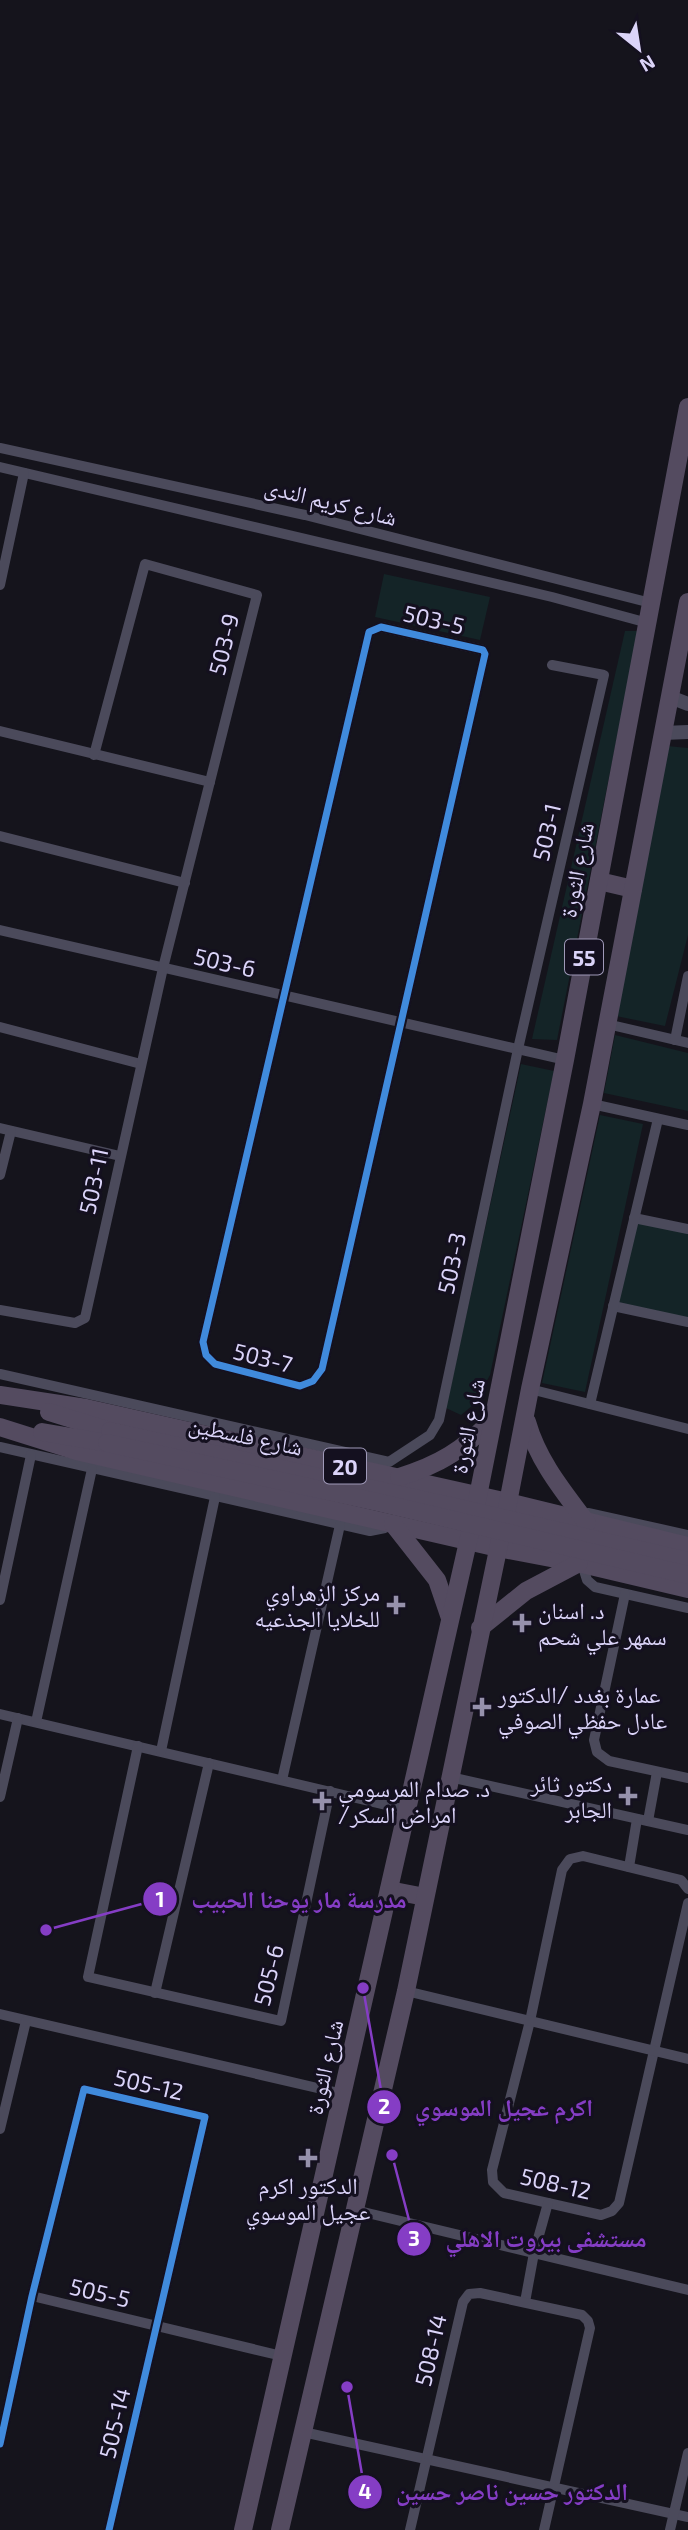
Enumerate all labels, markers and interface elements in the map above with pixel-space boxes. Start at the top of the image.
north arrow [604,14,674,84]
text: N [636,51,659,78]
street label: شارع كريم الندى [261,471,400,534]
street label: 503-5 [401,598,467,640]
street label: 503-9 [202,610,244,678]
street label: 503-1 [526,801,566,863]
street label: شارع الثورة [553,820,601,920]
road number: 55 [565,940,603,974]
street label: 503-6 [191,941,259,983]
street label: 503-11 [72,1145,114,1217]
street label: 503-3 [431,1230,471,1296]
street label: 503-7 [230,1336,296,1378]
street label: شارع الثورة [444,1376,492,1476]
street label: شارع فلسطين [186,1409,305,1463]
road number: 20 [324,1448,366,1484]
place label: مركز الزهراوي للخلايا الجذعيه [254,1578,380,1632]
marker: مركز الزهراوي للخلايا الجذعيه [386,1595,406,1615]
place label: د. اسنان سمهر علي شحم [538,1596,667,1656]
marker: د. اسنان سمهر علي شحم [512,1613,532,1633]
place label: عمارة بغدد /الدكتور عادل حفظي الصوفي [497,1680,668,1740]
marker: عمارة بغدد /الدكتور عادل حفظي الصوفي [472,1697,492,1717]
place label: دكتور ثائر الجابر [530,1769,612,1824]
place label: د. صدام المرسومي /امراض السكر [338,1774,490,1829]
marker: دكتور ثائر الجابر [618,1786,638,1806]
marker: د. صدام المرسومي /امراض السكر [312,1791,332,1811]
callout: مدرسة مار يوحنا الحبيب [143,1877,421,1922]
text: مدرسة مار يوحنا الحبيب [191,1884,407,1914]
text: 1 [155,1886,165,1911]
street label: 505-6 [247,1942,289,2008]
street label: شارع الثورة [300,2017,350,2118]
street label: 505-12 [112,2062,186,2106]
callout: اكرم عجيل الموسوي [366,2085,608,2130]
text: اكرم عجيل الموسوي [415,2092,593,2127]
text: 2 [378,2093,390,2118]
marker: الدكتور اكرم عجيل الموسوي [298,2148,318,2168]
street label: 508-12 [518,2161,594,2205]
place label: الدكتور اكرم عجيل الموسوي [246,2171,371,2231]
callout: مستشفى بيروت الاهلي [397,2216,661,2261]
text: مستشفى بيروت الاهلي [446,2223,647,2258]
text: 3 [408,2225,420,2250]
street label: 505-5 [67,2271,133,2313]
street label: 508-14 [408,2311,452,2389]
street label: 505-14 [92,2385,136,2461]
callout: الدكتور حسين ناصر حسين [347,2469,642,2514]
text: الدكتور حسين ناصر حسين [396,2476,628,2506]
text: 4 [358,2478,372,2503]

